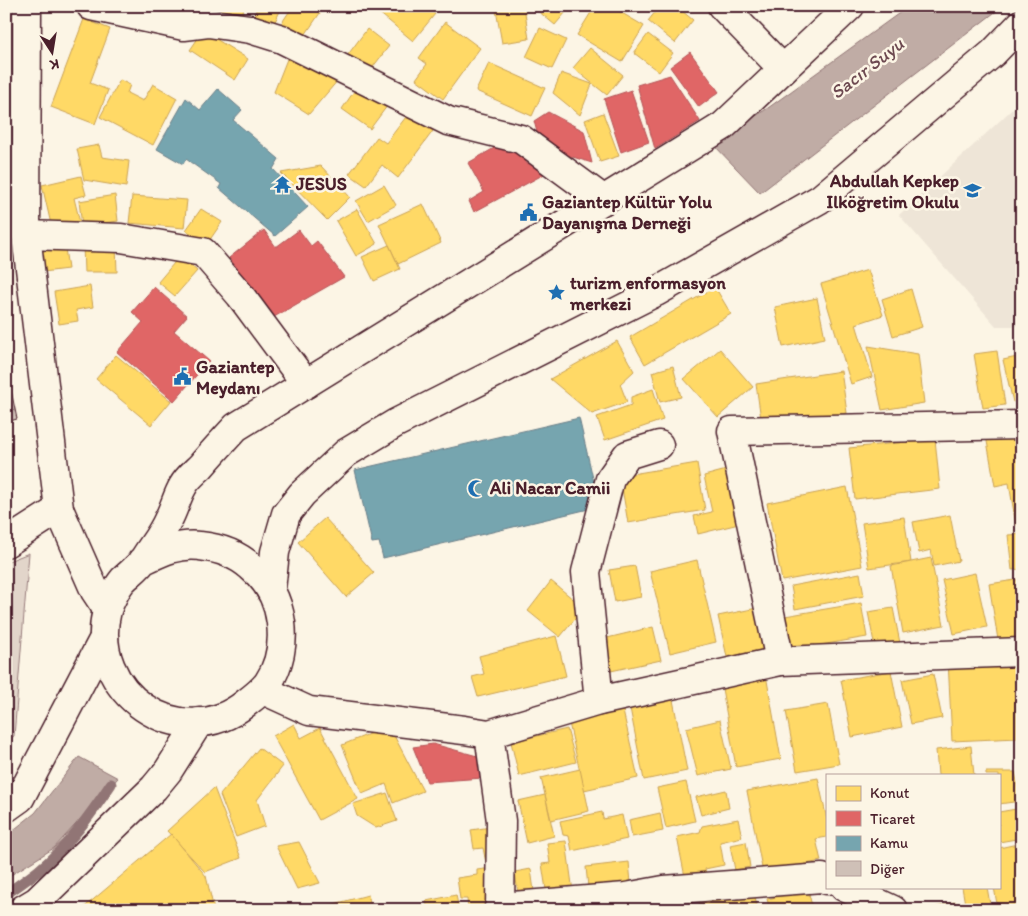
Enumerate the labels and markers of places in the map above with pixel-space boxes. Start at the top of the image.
place label: Abdullah Kepkep Ilköğretim Okulu [827,170,959,213]
place label: JESUS [295,173,347,195]
temple icon: JESUS [272,174,292,194]
school or university icon: Abdullah Kepkep Ilköğretim Okulu [963,181,983,201]
place label: Gaziantep Kültür Yolu Dayanışma Derneği [542,191,712,234]
public building icon: Gaziantep Kültür Yolu Dayanışma Derneği [518,202,538,222]
place label: turizm enformasyon merkezi [569,272,726,315]
place icon: turizm enformasyon merkezi [546,283,566,303]
place label: Gaziantep Meydanı [196,356,275,399]
public building icon: Gaziantep Meydanı [172,367,192,387]
place label: Ali Nacar Camii [489,477,610,499]
mosque icon: Ali Nacar Camii [466,478,486,498]

